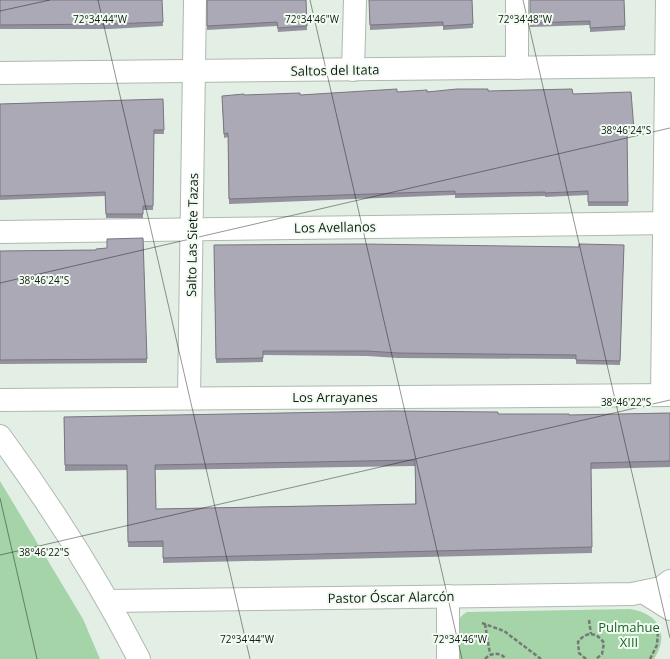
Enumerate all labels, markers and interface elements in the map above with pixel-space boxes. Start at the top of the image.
text: 72°34'44"W [73,12,128,26]
text: 72°34'46"W [285,12,340,26]
text: 72°34'48"W [498,12,553,26]
street label: Saltos del Itata [290,60,380,80]
text: 38°46'24"S [601,123,651,137]
street label: Salto Las Siete Tazas [182,173,202,297]
street label: Los Avellanos [294,217,376,237]
text: 38°46'24"S [19,273,69,287]
street label: Los Arrayanes [292,388,378,406]
text: 38°46'22"S [601,395,651,409]
text: 38°46'22"S [19,545,69,559]
street label: Pastor Óscar Alarcón [327,587,455,607]
park label: Pulmahue XIII [598,618,660,651]
text: 72°34'44"W [220,632,275,646]
text: 72°34'46"W [433,632,488,646]

